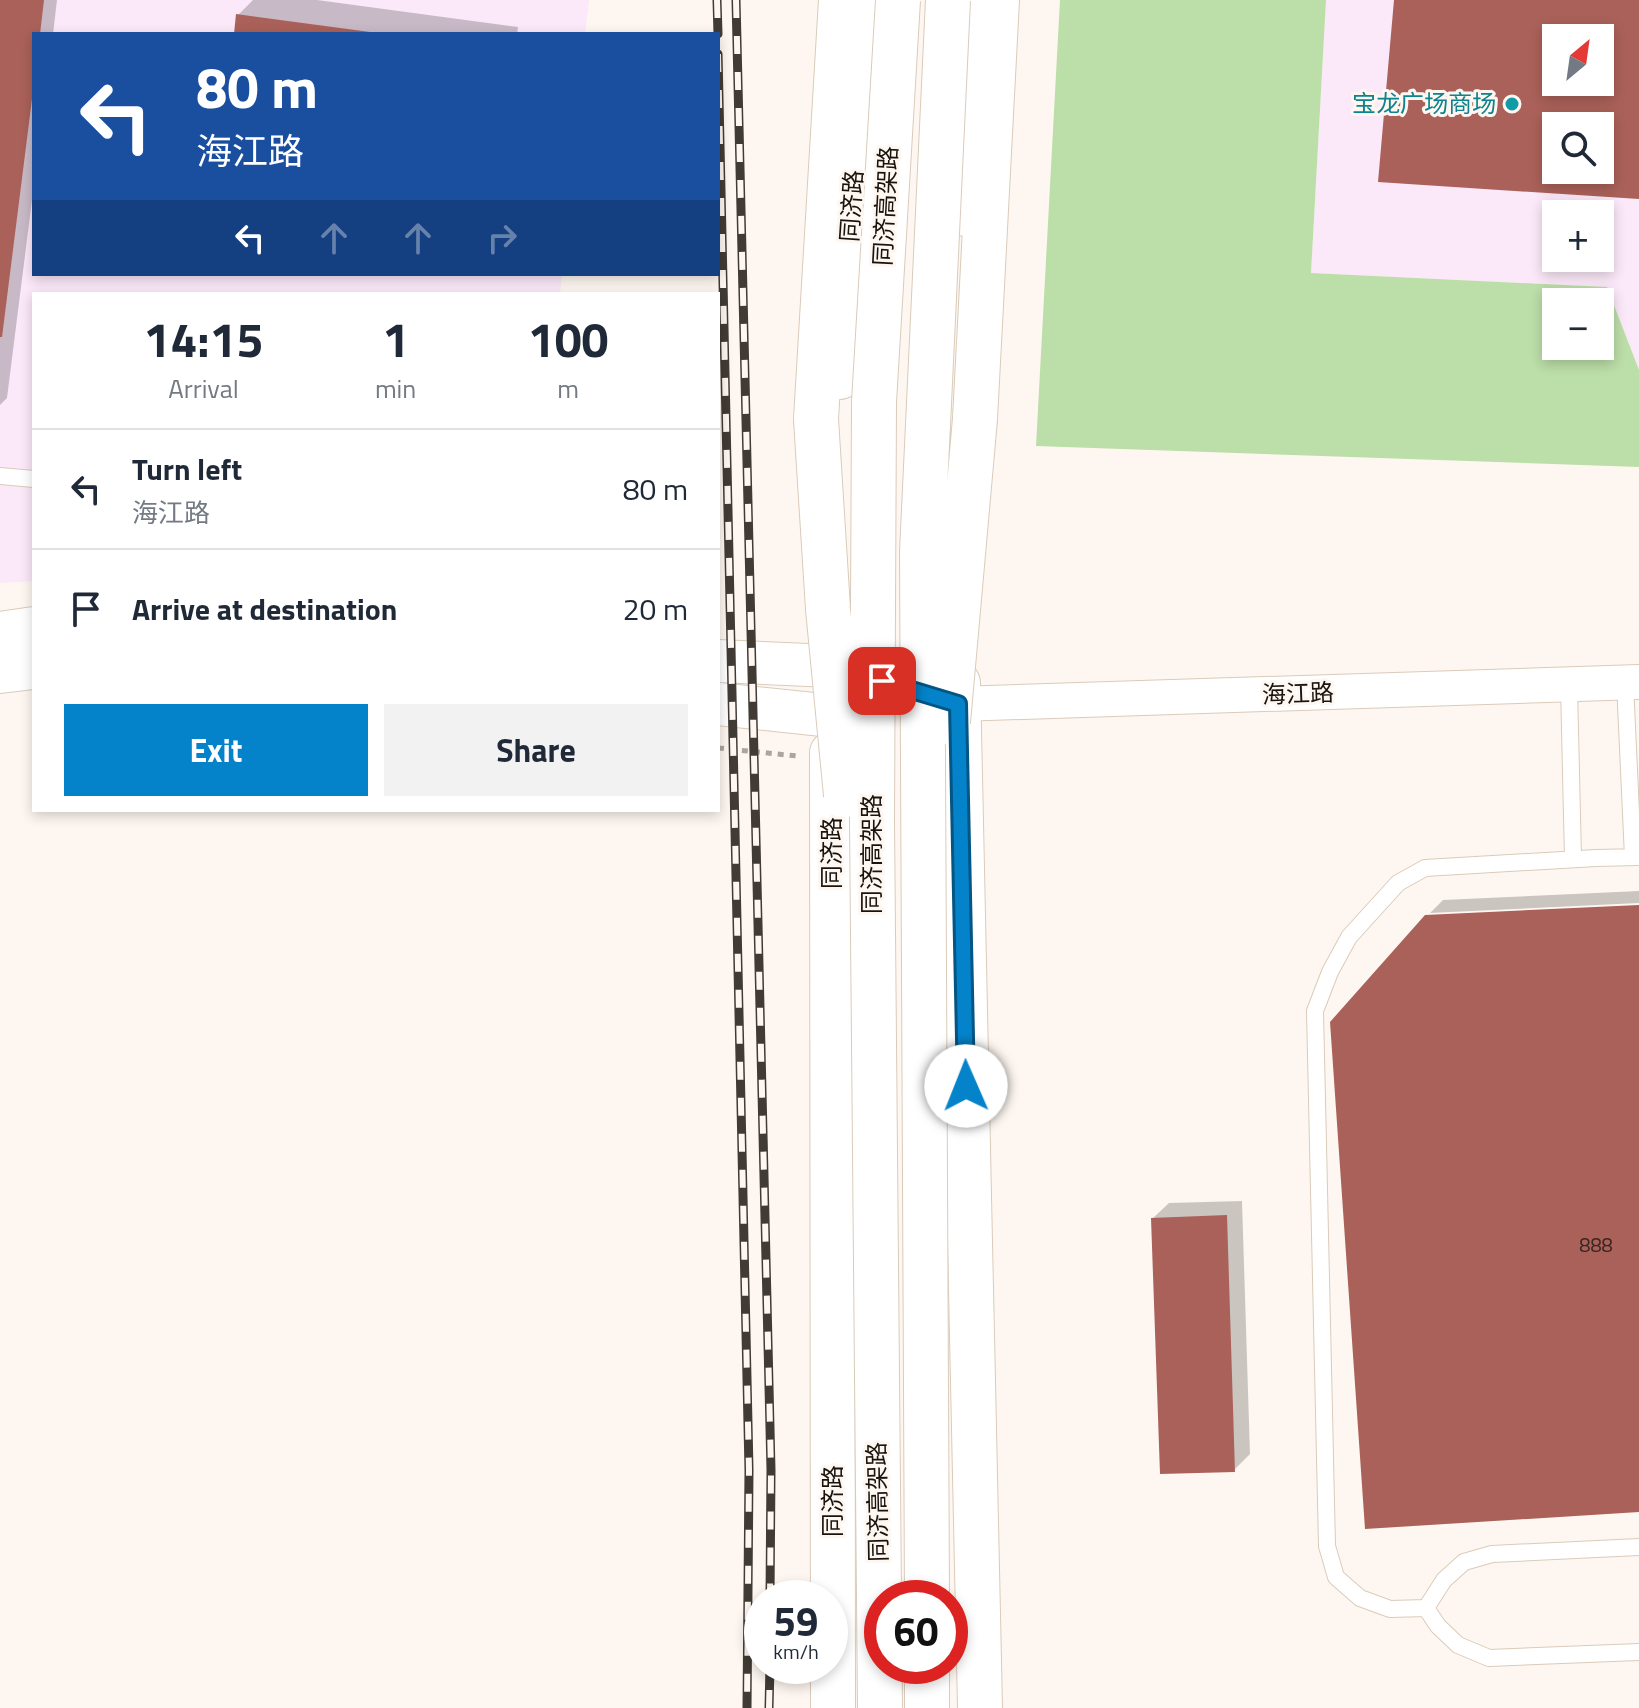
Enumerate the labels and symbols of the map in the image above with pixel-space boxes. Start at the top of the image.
north arrow [1542,24,1614,96]
place label: 宝龙广场商场 [1352,85,1496,121]
marker: 宝龙广场商场 [1503,95,1521,113]
street label: 同济高架路 [864,145,906,267]
street label: 同济路 [831,169,871,243]
pin [848,647,916,715]
street label: 海江路 [1261,674,1335,712]
street label: 同济高架路 [853,794,889,914]
street label: 同济路 [813,817,849,889]
position arrow [924,1044,1008,1128]
house number: 888 [1579,1229,1613,1260]
street label: 同济高架路 [858,1442,896,1562]
street label: 同济路 [814,1465,850,1537]
speed limit sign: 60 [864,1580,968,1684]

